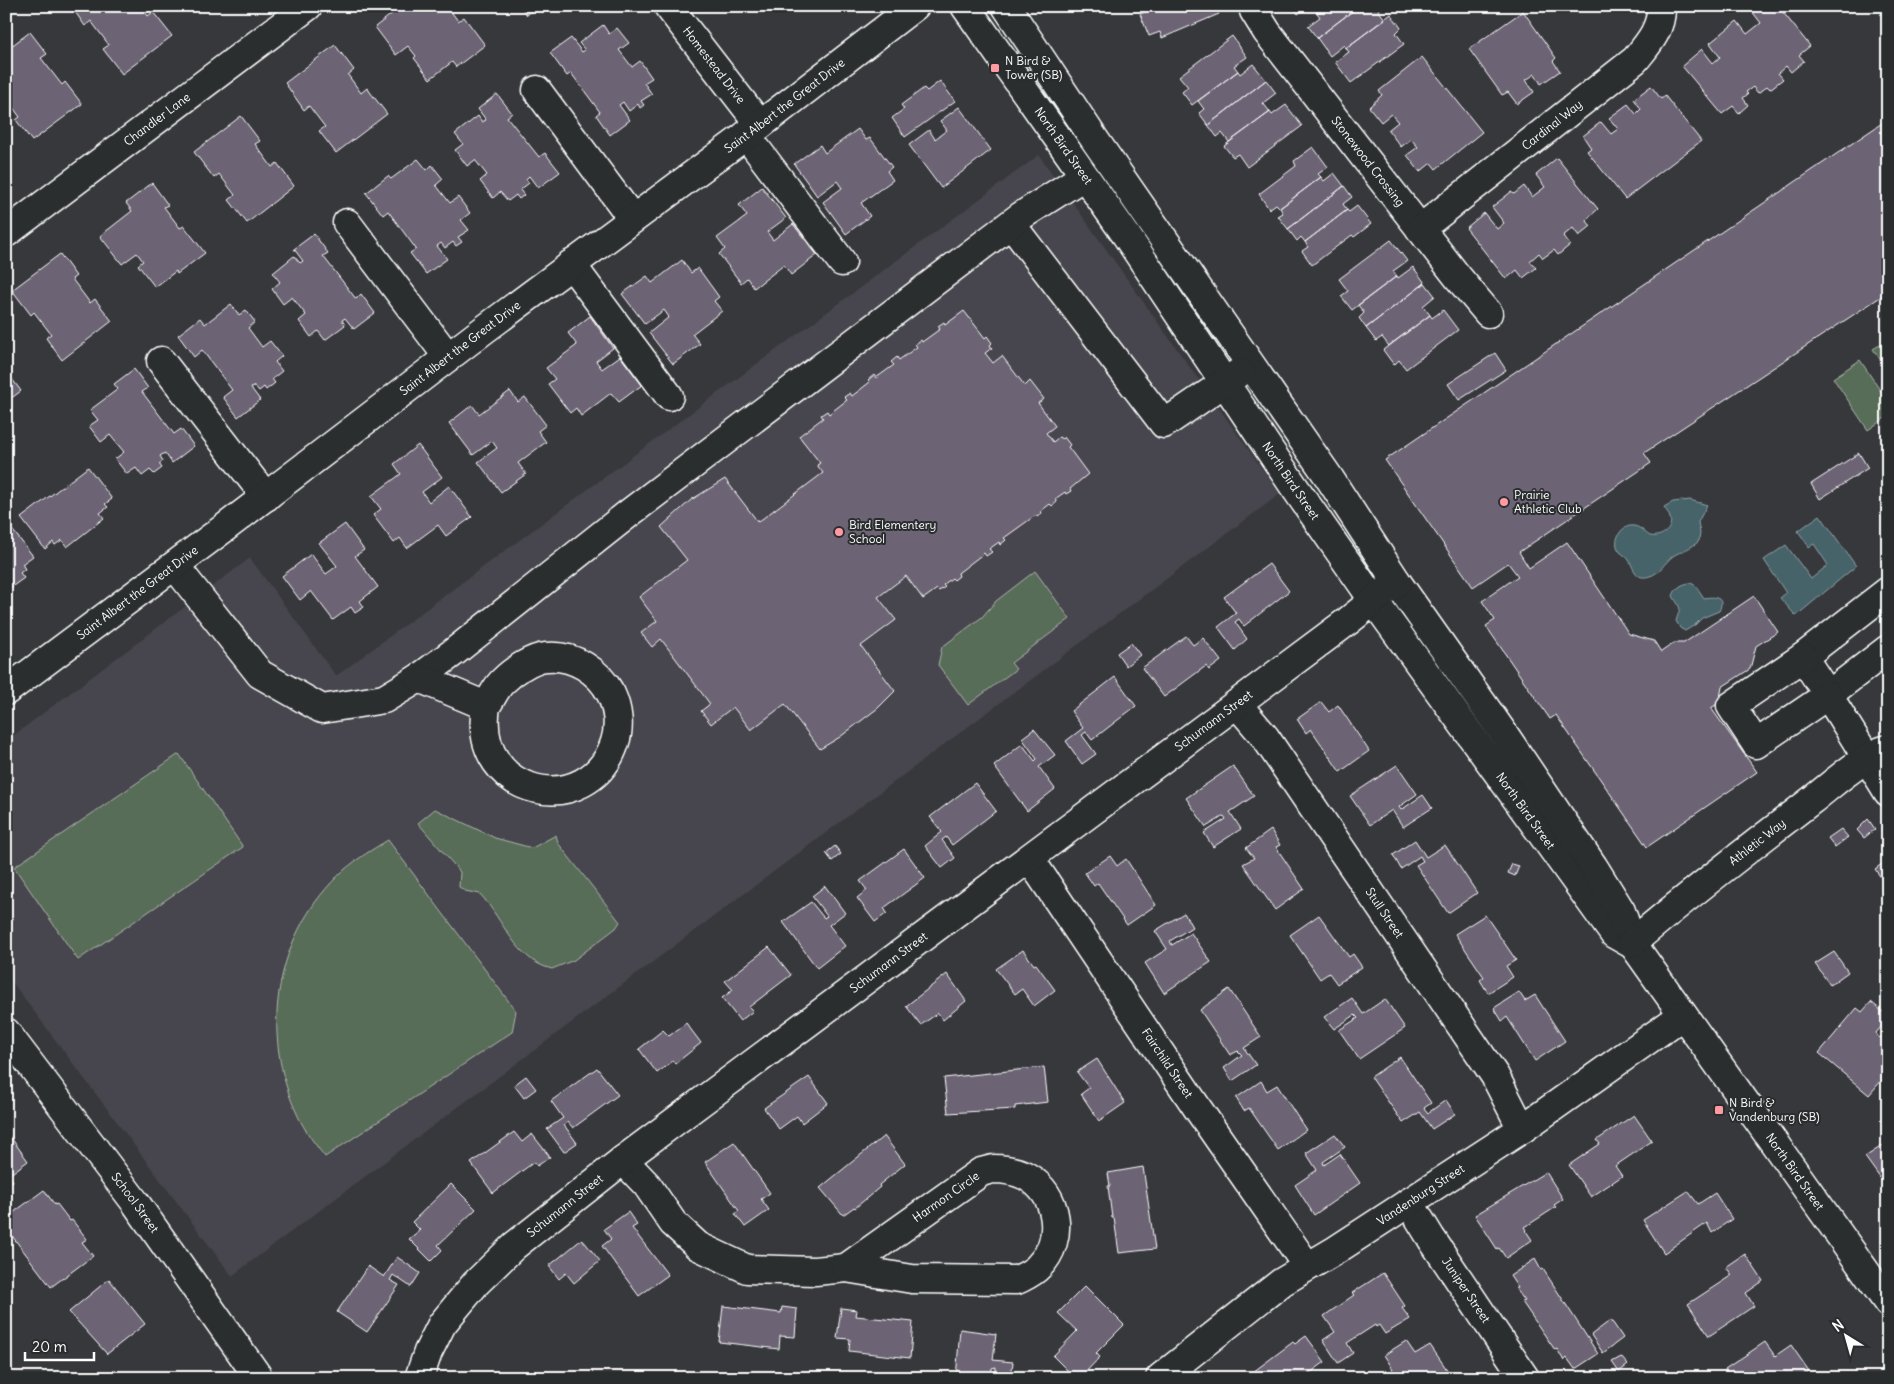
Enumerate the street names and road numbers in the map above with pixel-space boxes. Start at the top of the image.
street label: Homestead Drive [680,23,749,107]
street label: Saint Albert the Great Drive [721,55,848,156]
street label: Chandler Lane [121,89,193,149]
street label: Cardinal Way [1519,96,1585,153]
street label: North Bird Street [1031,104,1096,187]
street label: Stonewood Crossing [1329,113,1408,209]
street label: Saint Albert the Great Drive [397,297,523,398]
street label: North Bird Street [1259,439,1323,523]
street label: Saint Albert the Great Drive [74,542,201,643]
street label: Schumann Street [1172,687,1255,754]
street label: North Bird Street [1493,769,1558,852]
street label: Athletic Way [1726,815,1788,868]
street label: Stull Street [1362,885,1407,941]
street label: Schumann Street [847,928,930,996]
street label: Fairchild Street [1139,1025,1196,1101]
street label: North Bird Street [1763,1130,1828,1213]
street label: Vandenburg Street [1374,1161,1467,1228]
street label: Harmon Circle [909,1168,982,1225]
street label: School Street [108,1169,162,1235]
street label: Schumann Street [524,1171,606,1240]
street label: Juniper Street [1439,1254,1494,1326]

